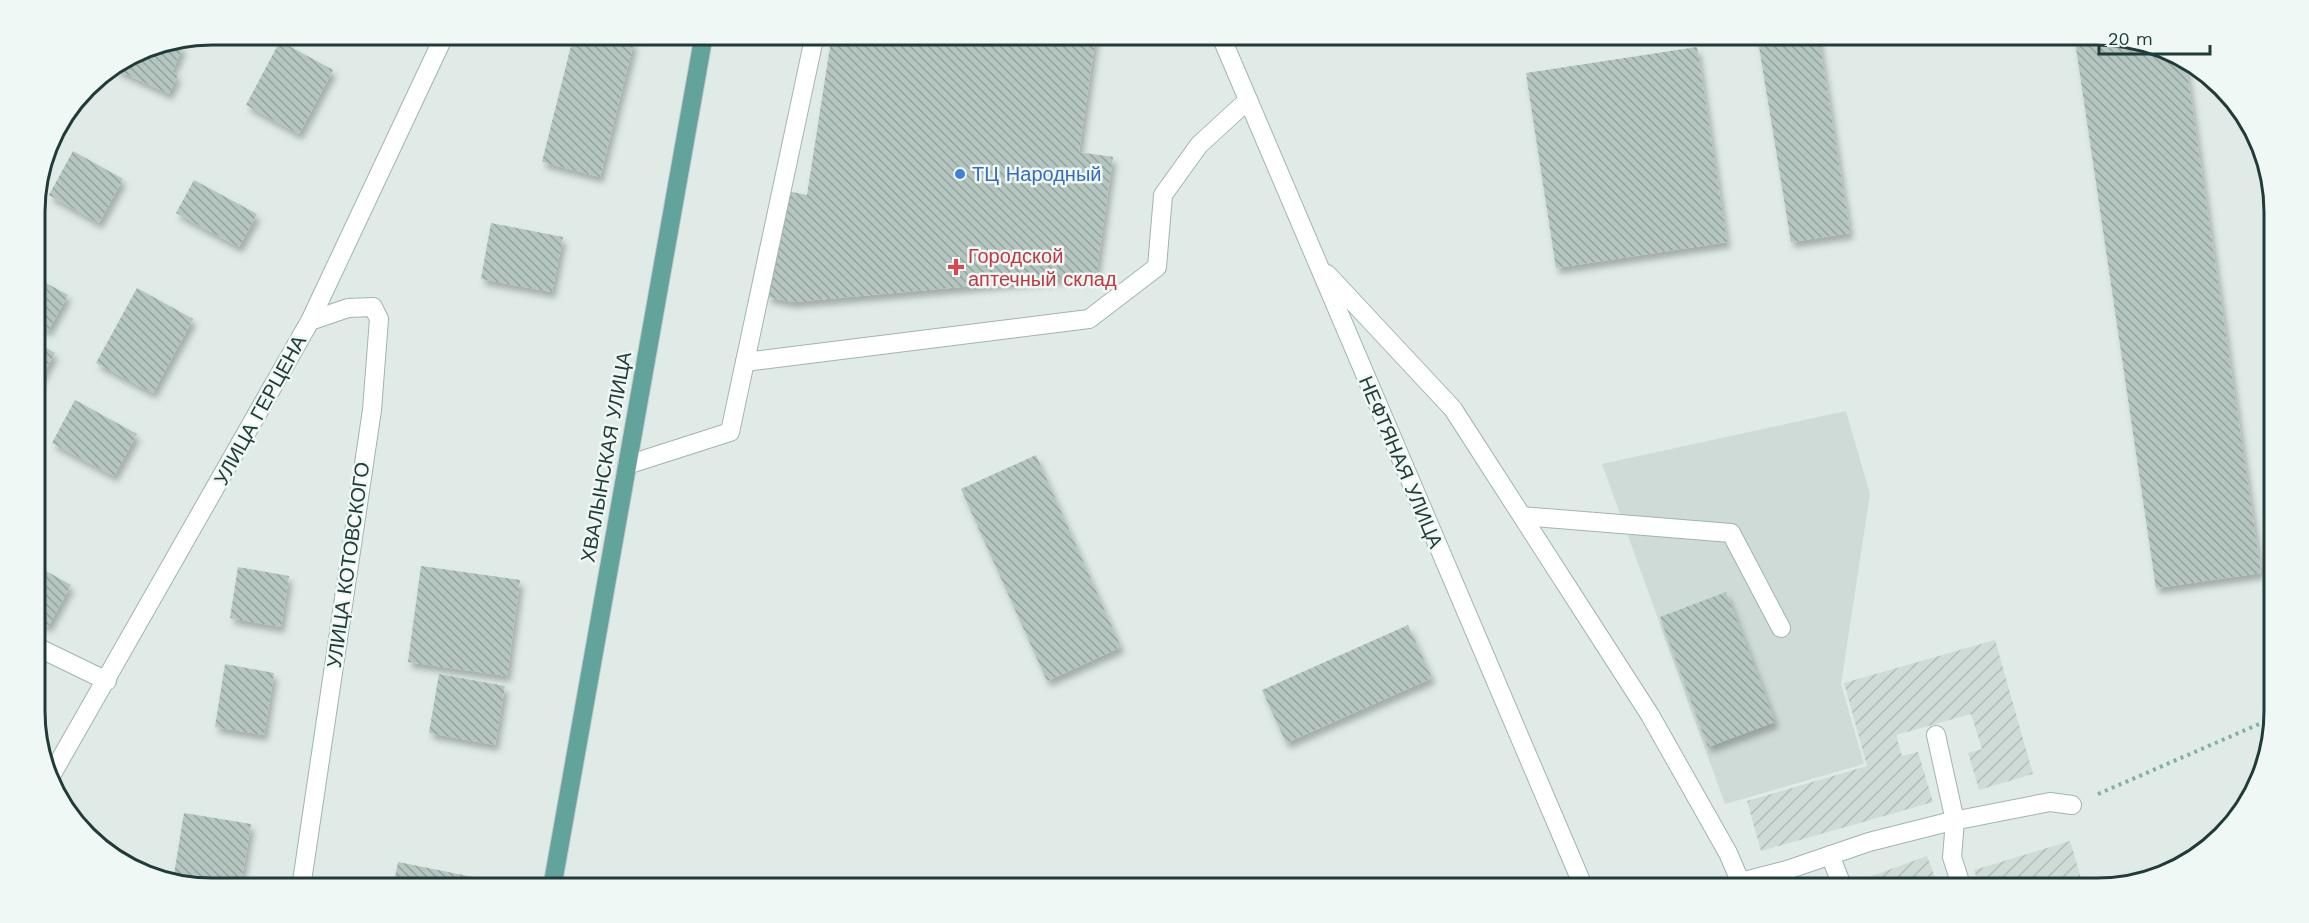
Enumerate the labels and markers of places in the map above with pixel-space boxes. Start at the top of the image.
place label: ТЦ Народный [972,162,1101,186]
marker: ТЦ Народный [953,167,967,181]
place label: Городской аптечный склад [968,244,1117,291]
marker: Городской аптечный склад [949,260,963,274]

